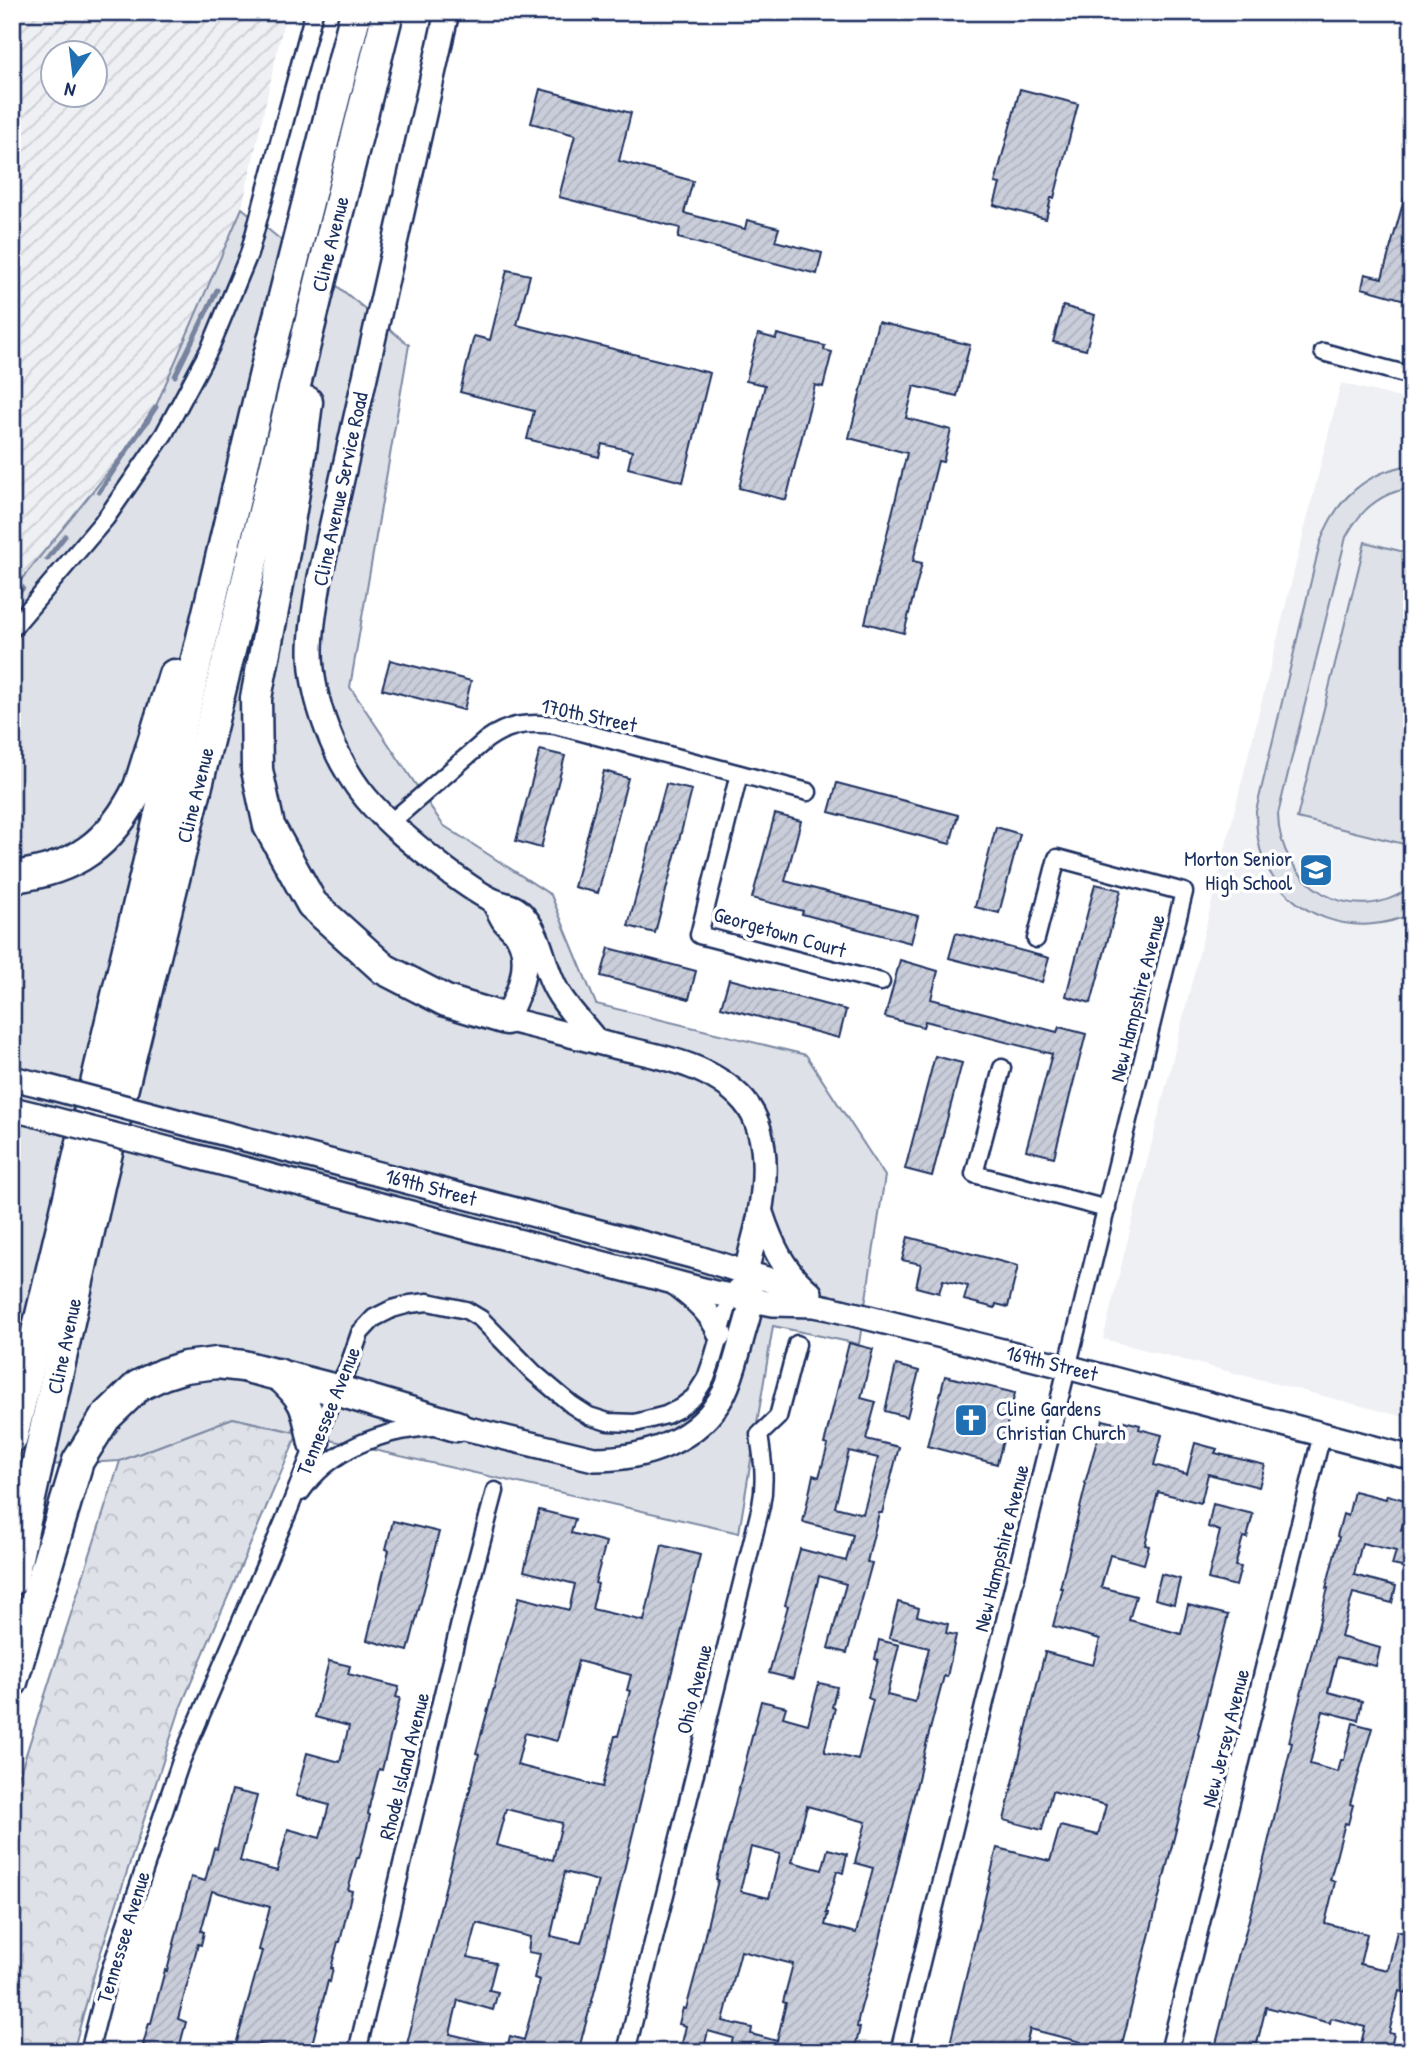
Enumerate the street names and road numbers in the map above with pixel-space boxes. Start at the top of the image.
street label: Cline Avenue [304,193,356,295]
street label: Cline Avenue Service Road [305,389,375,589]
street label: 170th Street [538,691,640,739]
street label: Cline Avenue [169,744,221,846]
street label: Georgetown Court [711,899,850,965]
street label: New Hampshire Avenue [1102,911,1172,1085]
street label: 169th Street [382,1161,481,1213]
street label: Cline Avenue [40,1295,88,1397]
street label: 169th Street [1003,1338,1102,1389]
street label: Tennessee Avenue [289,1342,367,1480]
street label: New Hampshire Avenue [966,1461,1036,1635]
street label: Ohio Avenue [669,1641,719,1737]
street label: New Jersey Avenue [1194,1666,1256,1810]
street label: Rhode Island Avenue [372,1689,436,1843]
street label: Tennessee Avenue [89,1867,157,2007]

